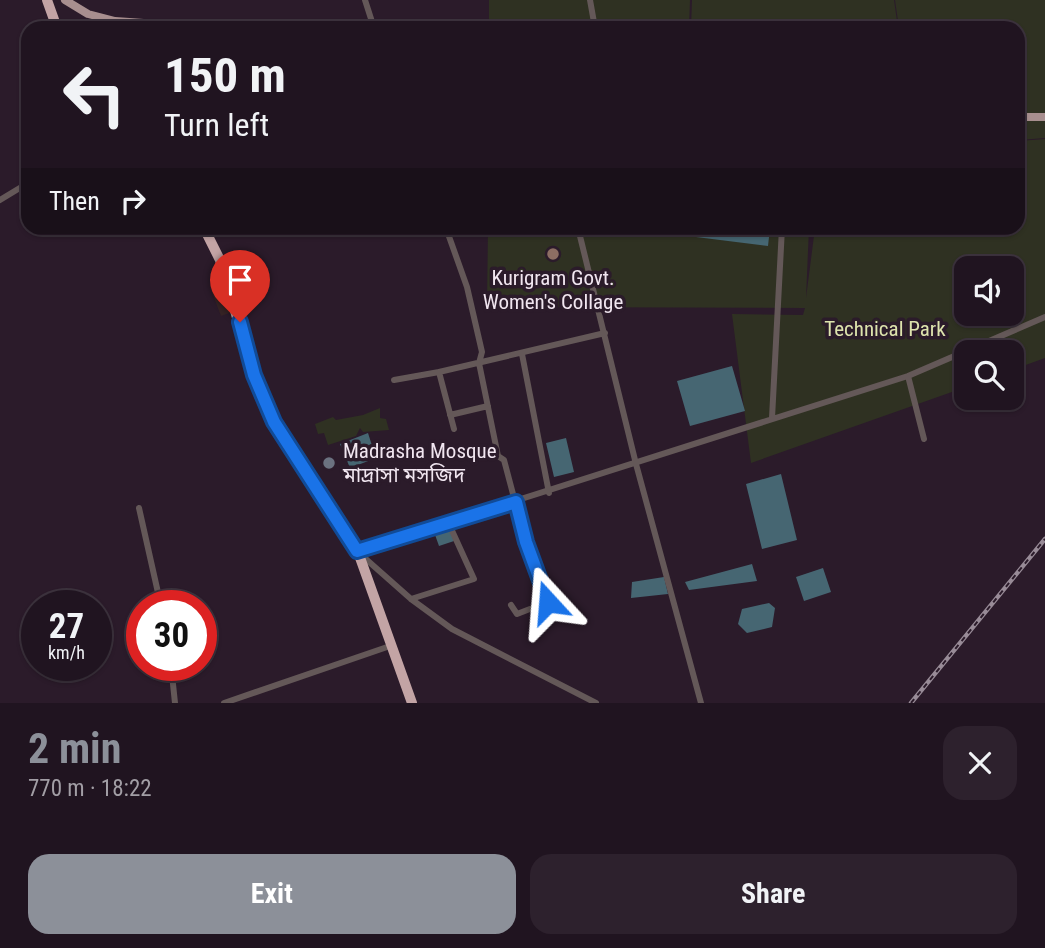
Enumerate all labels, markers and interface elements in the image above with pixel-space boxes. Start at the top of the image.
text: 150 m [164,47,286,104]
icon: left [49,49,140,140]
text: Turn left [164,106,269,144]
icon: right [114,182,152,220]
text: Then [49,186,100,216]
marker: Kurigram Govt. Women's Collage [545,246,561,262]
pin [210,250,270,322]
map controls [954,256,1024,410]
button: sound [954,256,1024,326]
icon: arrive [221,261,259,299]
place label: Kurigram Govt. Women's Collage [483,266,623,314]
park label: Technical Park [824,317,946,341]
button: search [954,340,1024,410]
place label: Madrasha Mosque মাদ্রাসা মসজিদ [342,439,497,487]
marker: Madrasha Mosque মাদ্রাসা মসজিদ [321,455,337,471]
position arrow [511,565,585,639]
speed limit sign: 30 [126,590,217,681]
text: 27 [49,606,84,647]
text: km/h [48,642,85,663]
text: 2 min [28,724,121,773]
button: close [943,726,1017,800]
text: 770 m · 18:22 [28,775,152,802]
button: Exit [28,854,516,934]
button: Share [530,854,1017,934]

